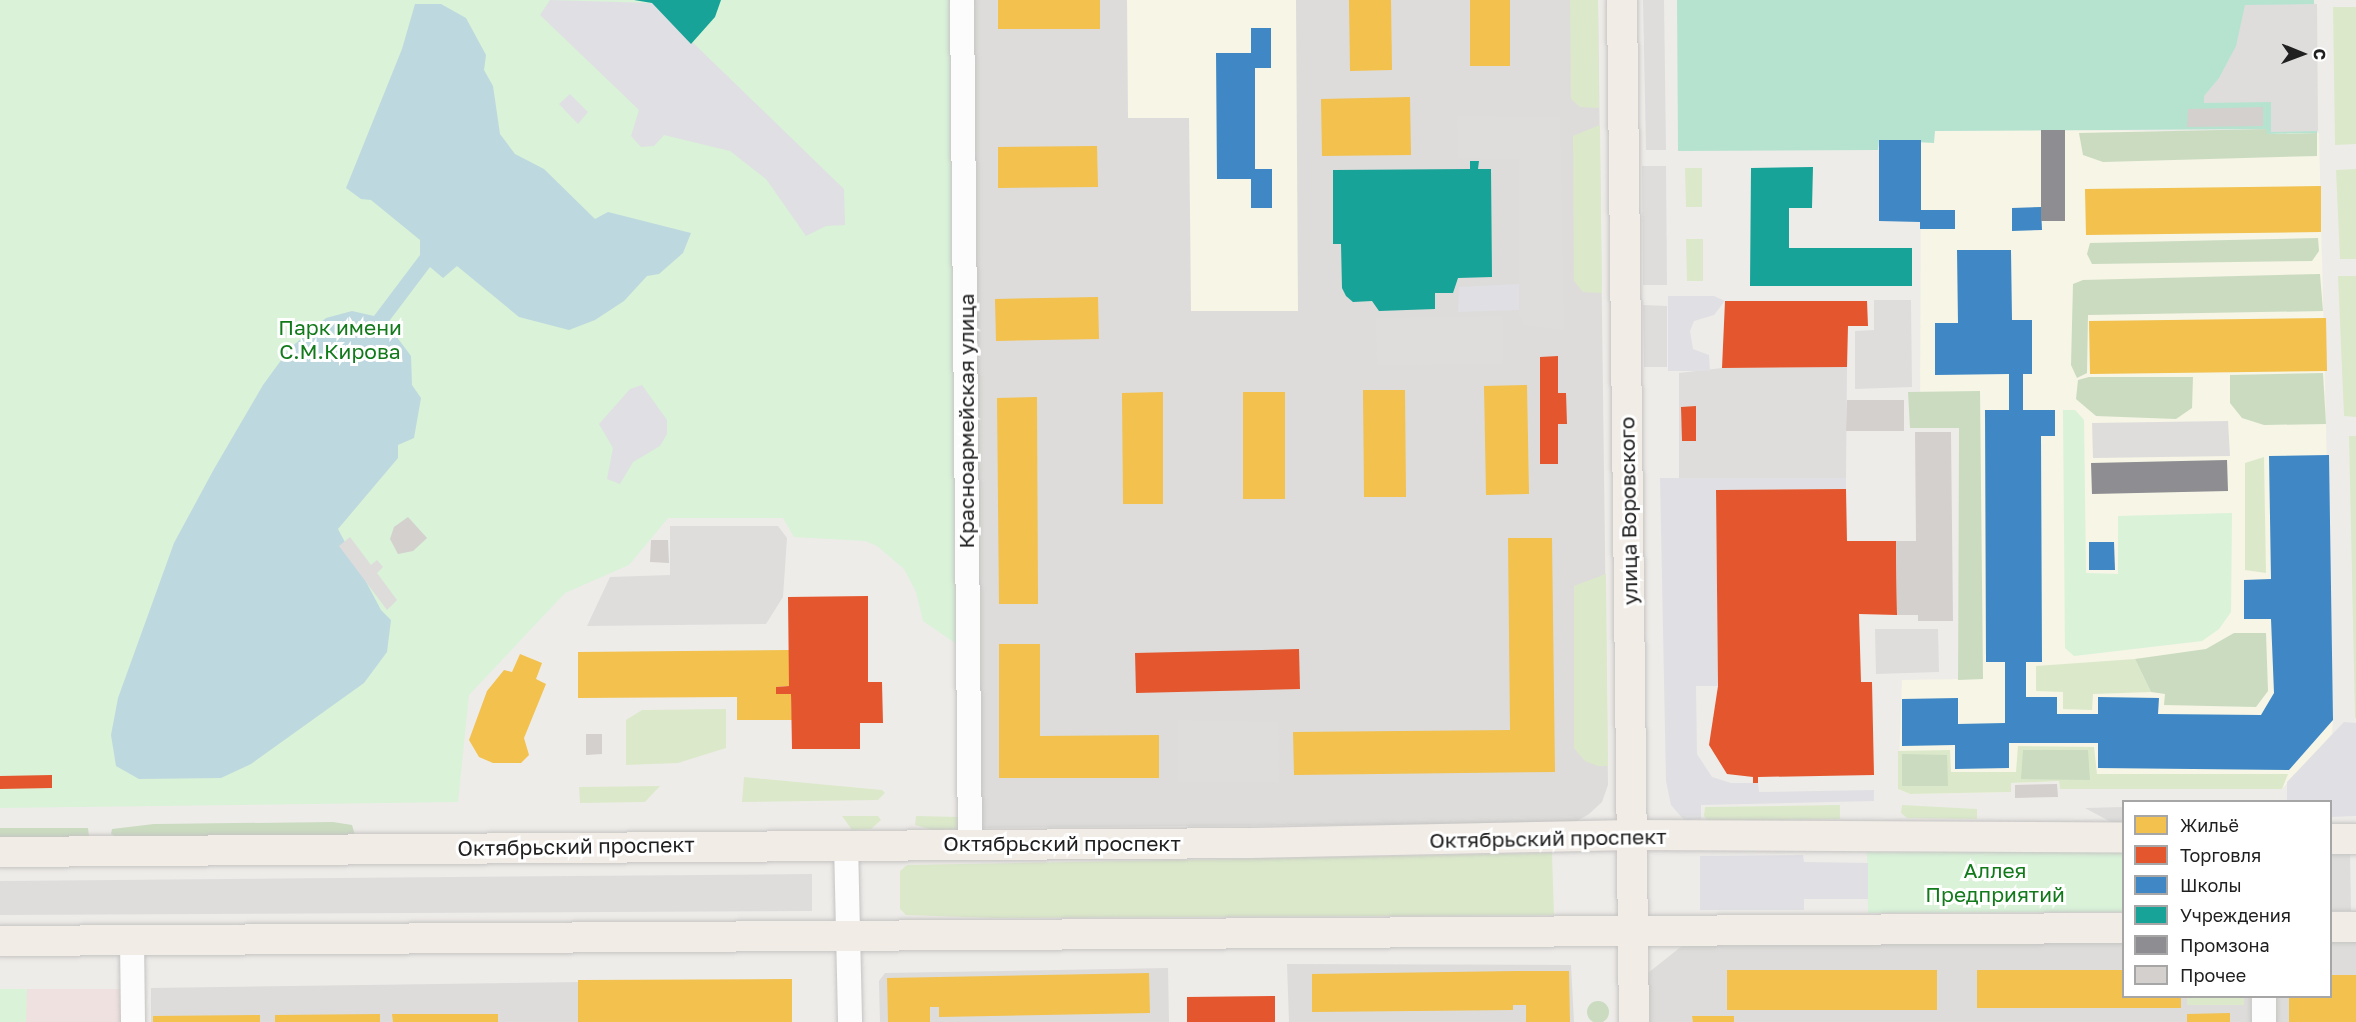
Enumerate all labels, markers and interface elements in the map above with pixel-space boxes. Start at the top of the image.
north arrow [2272,24,2332,84]
text: С [2310,48,2330,60]
street label: Красноармейская улица [953,293,979,549]
park label: Парк имени С.М.Кирова [278,314,402,364]
street label: улица Воровского [1614,417,1642,605]
legend [2122,800,2332,998]
text: Жильё [2180,814,2239,836]
street label: Октябрьский проспект [1429,823,1667,853]
street label: Октябрьский проспект [943,830,1181,856]
street label: Октябрьский проспект [457,831,695,861]
text: Торговля [2180,844,2261,866]
park label: Аллея Предприятий [1925,857,2065,907]
text: Школы [2180,874,2242,896]
text: Учреждения [2180,904,2291,926]
text: Промзона [2180,934,2270,956]
text: Прочее [2180,964,2246,986]

